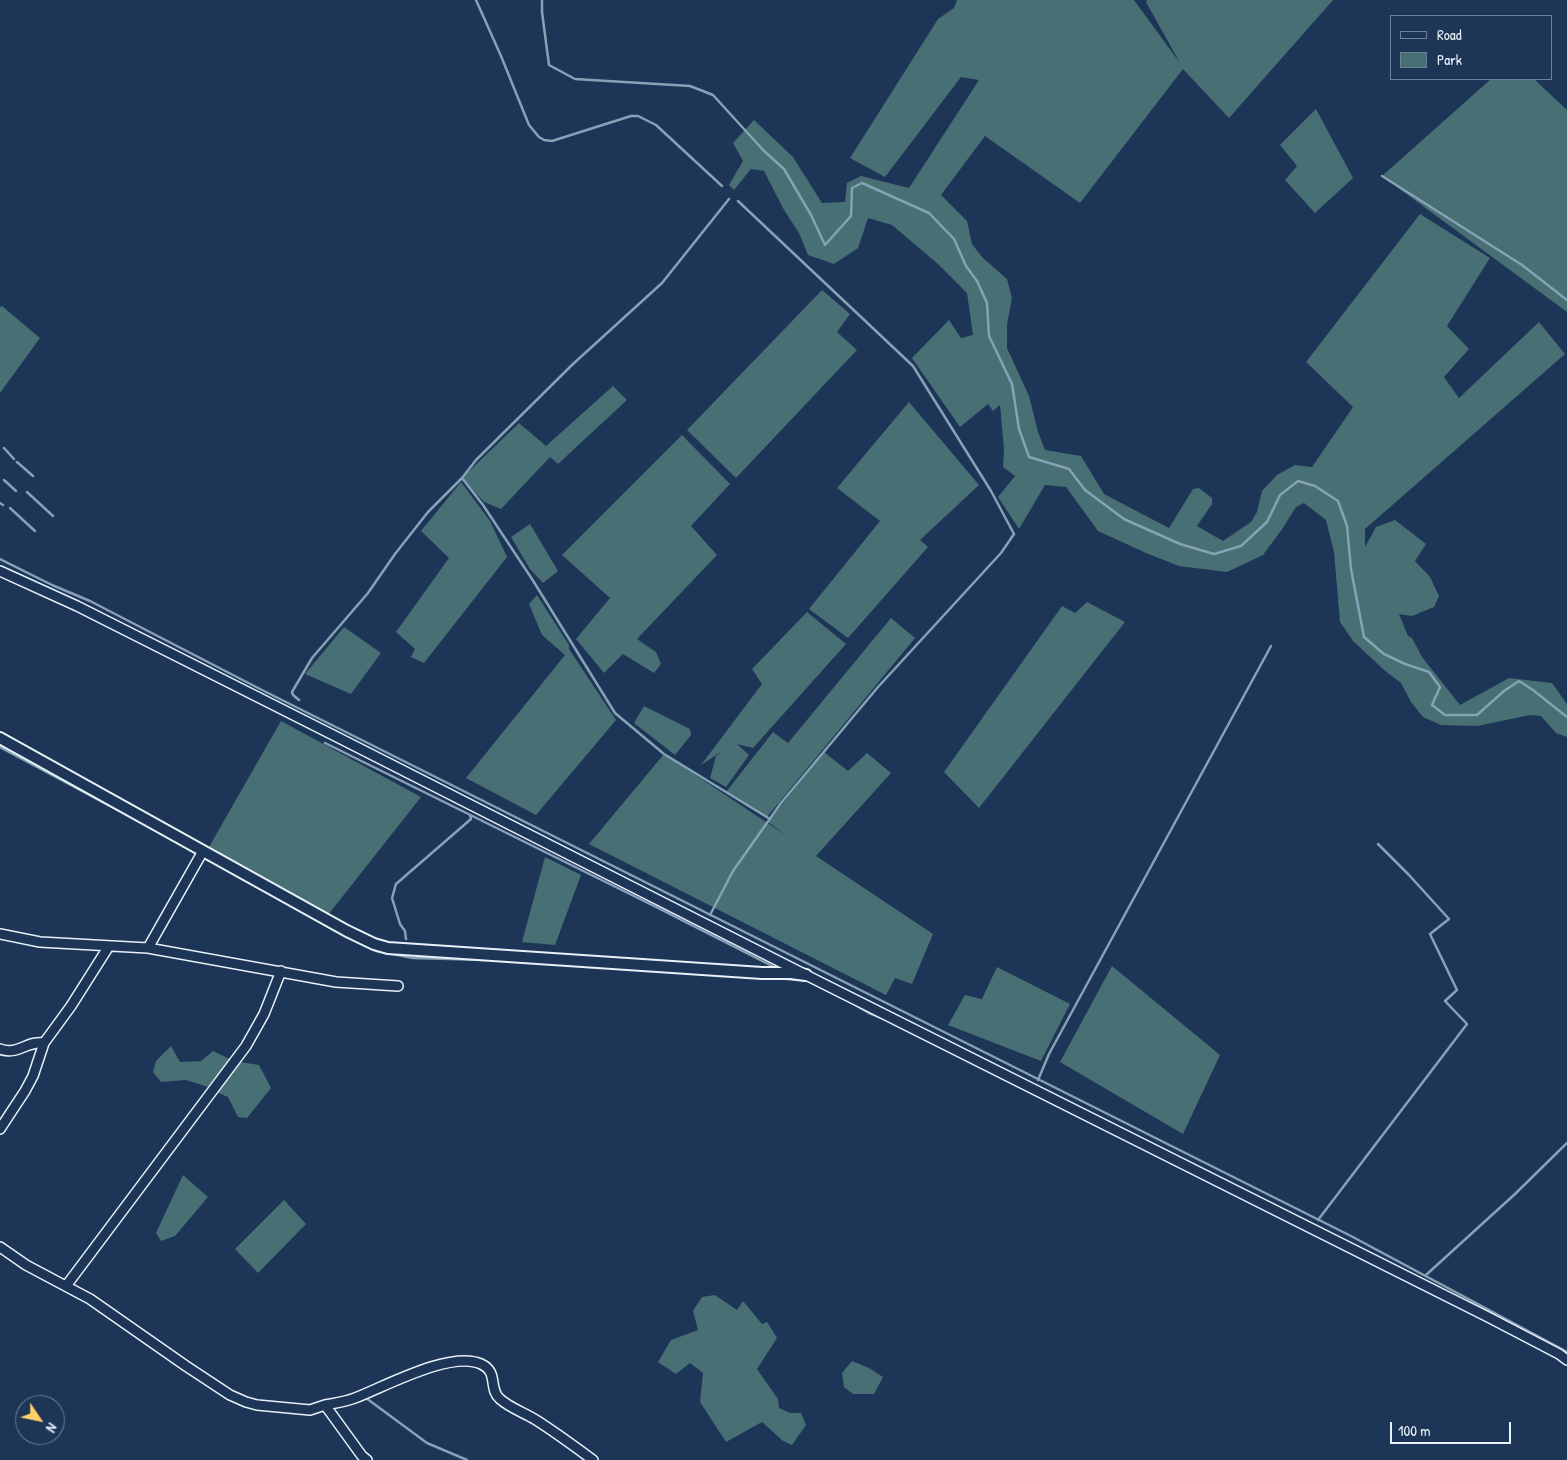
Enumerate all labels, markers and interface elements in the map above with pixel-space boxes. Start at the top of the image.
legend [1390,15,1552,80]
text: Road [1437,24,1462,45]
text: Park [1437,49,1462,70]
north arrow [15,1395,65,1445]
scale bar [1392,1412,1513,1444]
text: N [42,1420,62,1437]
text: 100 m [1398,1420,1431,1441]

